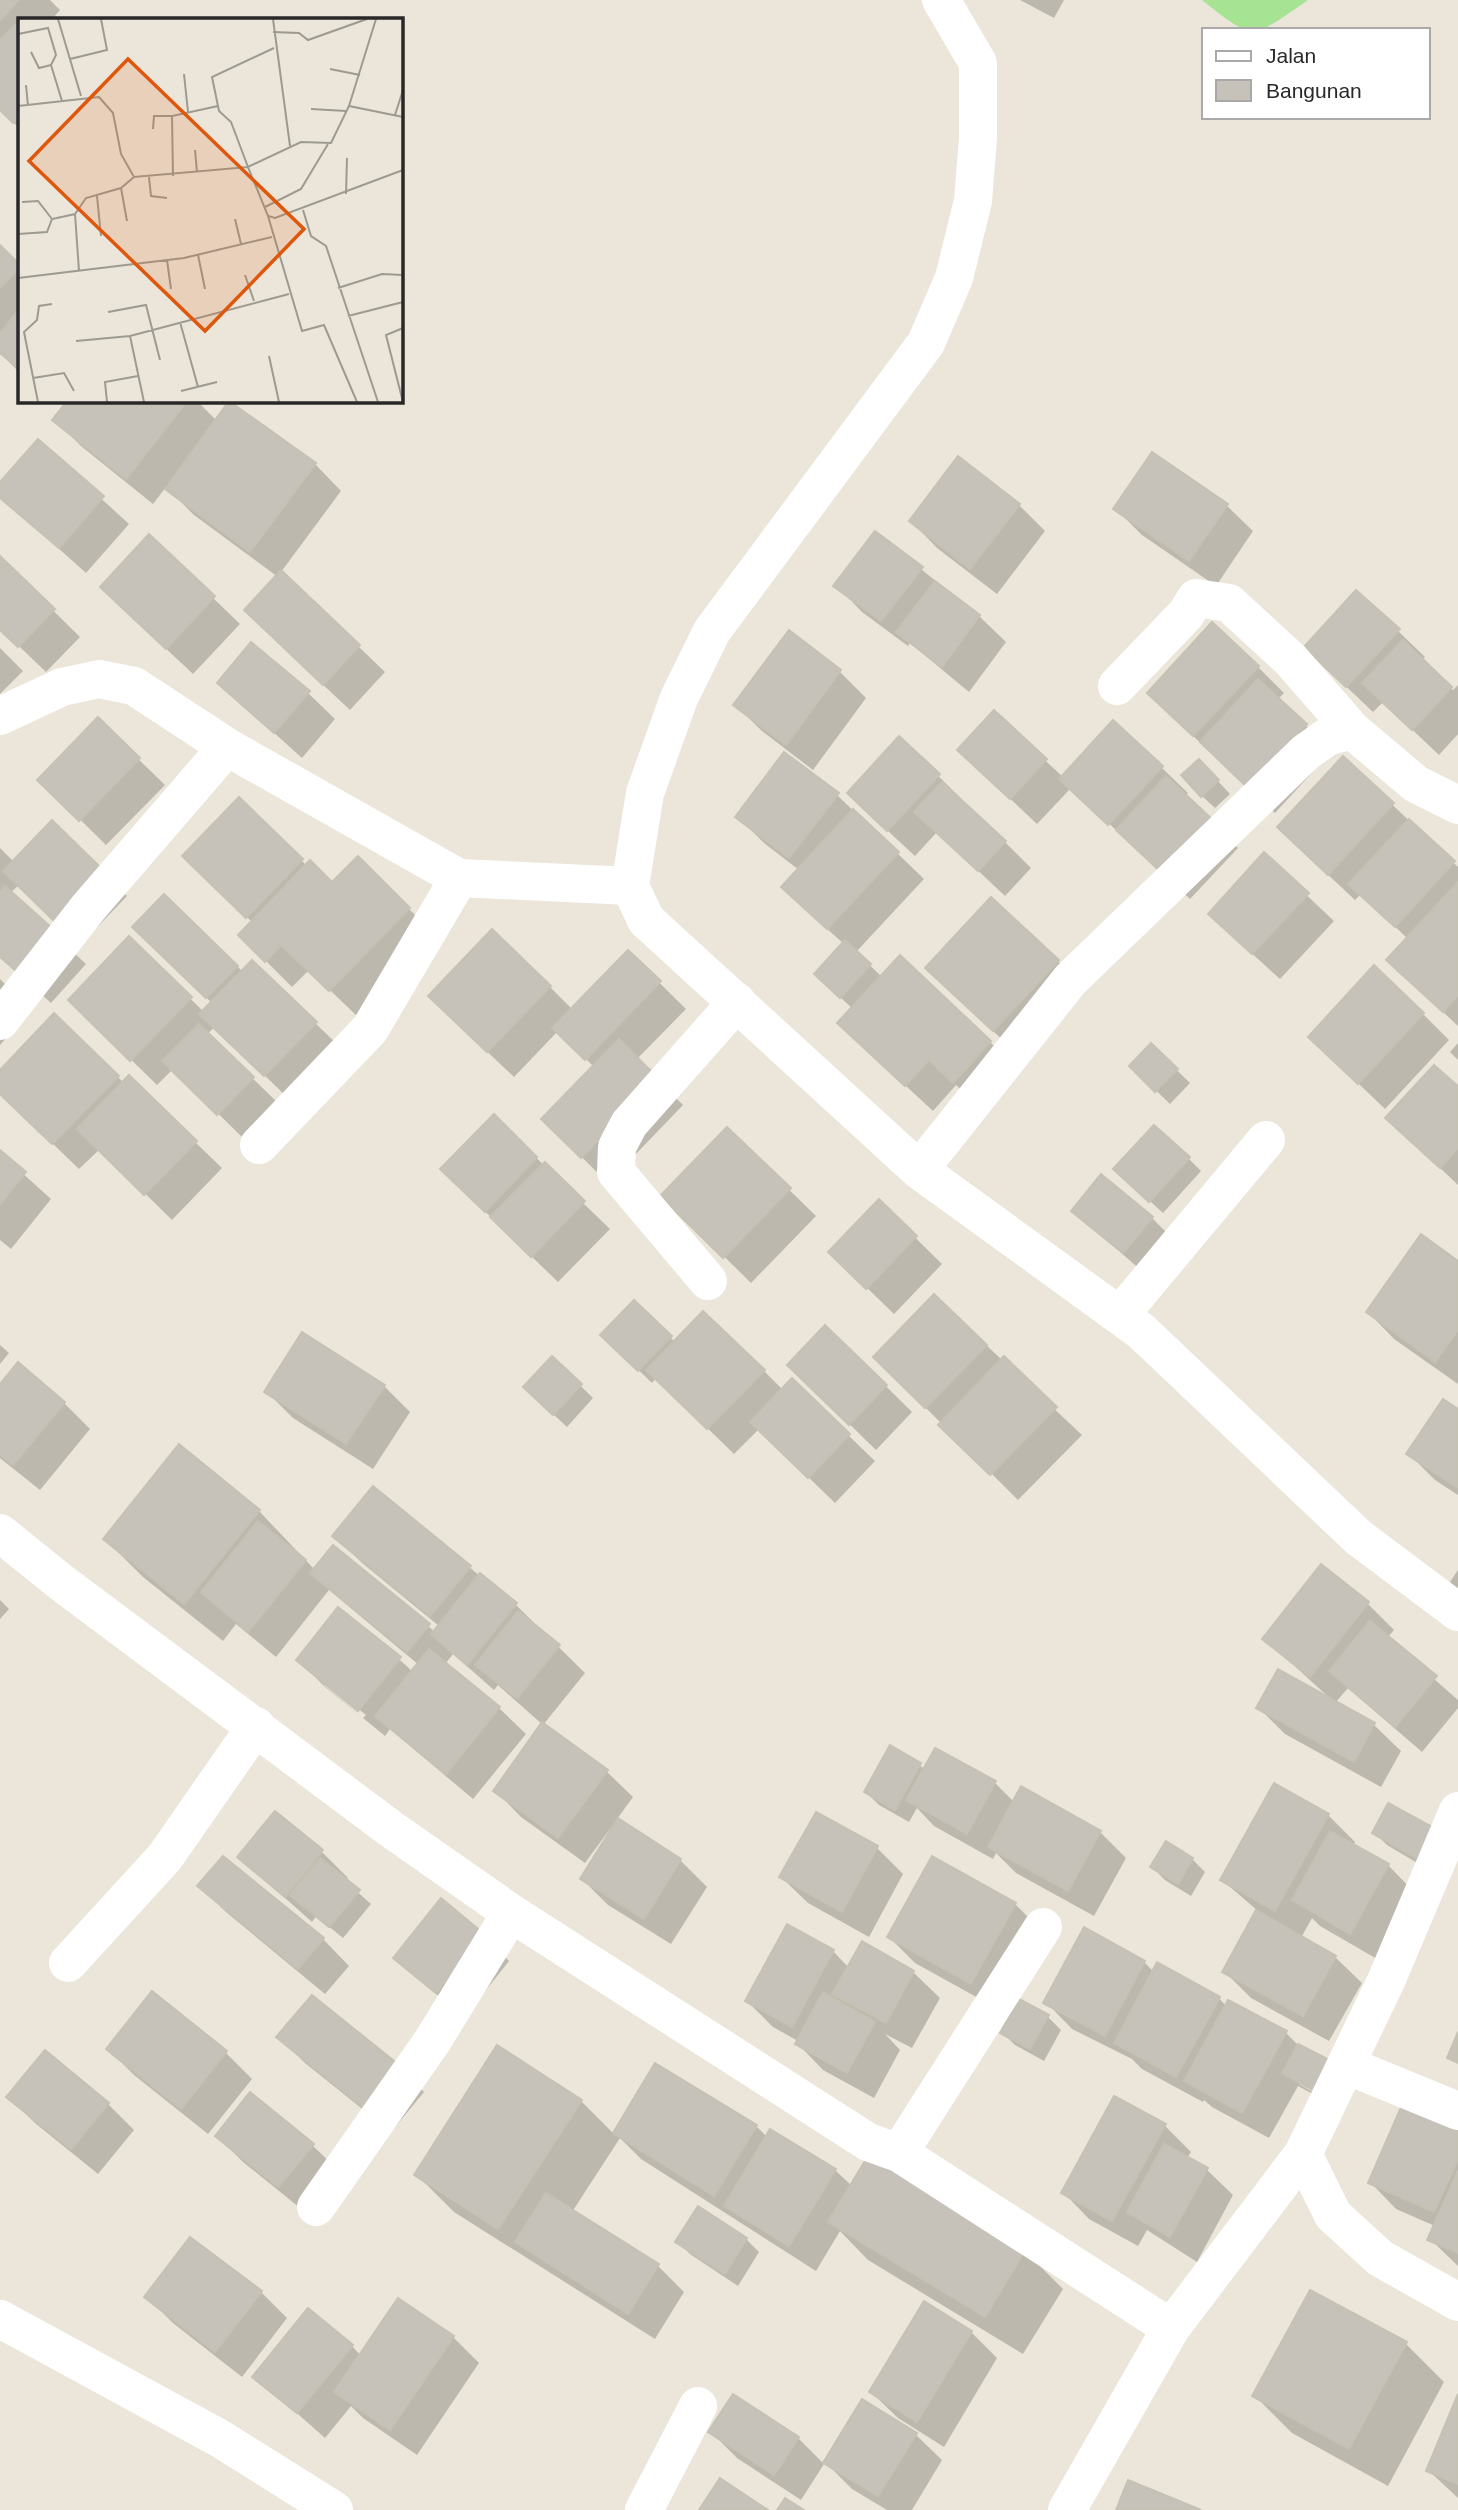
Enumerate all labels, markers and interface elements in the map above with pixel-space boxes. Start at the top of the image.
inset map [18,18,402,402]
legend [1202,28,1430,119]
text: Jalan [1266,44,1316,67]
text: Bangunan [1266,79,1362,102]

